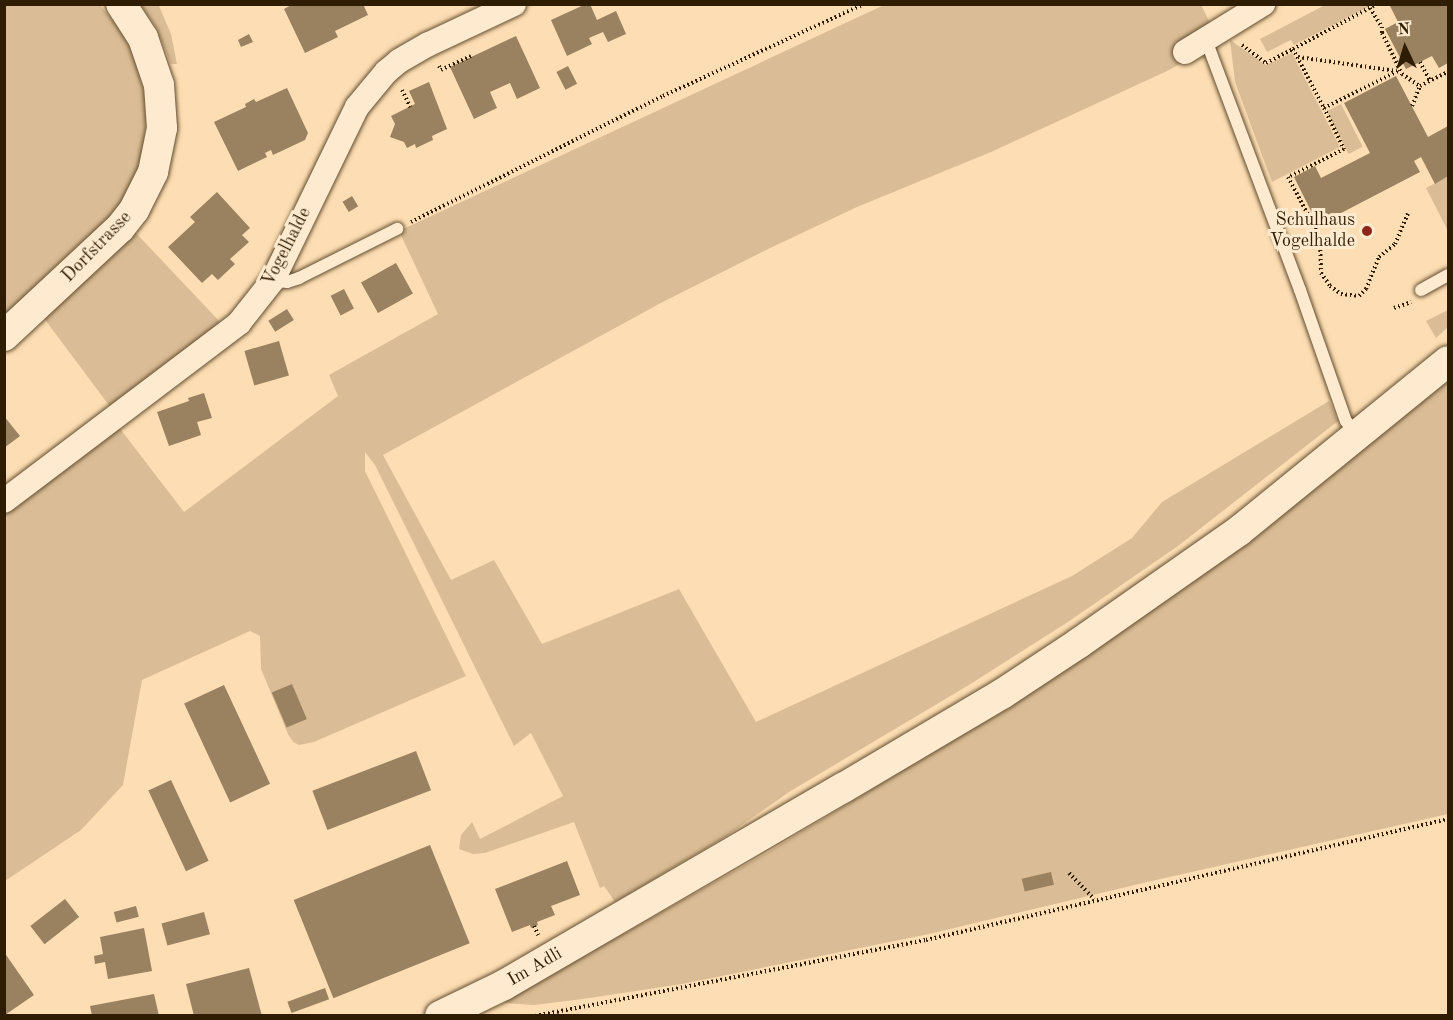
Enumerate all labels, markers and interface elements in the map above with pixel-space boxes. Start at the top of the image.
north arrow [1375,18,1435,78]
text: N [1397,22,1410,38]
street label: Vogelhalde [258,204,316,290]
street label: Dorfstrasse [58,207,136,287]
place label: Schulhaus Vogelhalde [1270,210,1355,252]
marker: Schulhaus Vogelhalde [1360,224,1374,238]
street label: Im Adli [504,943,566,991]

